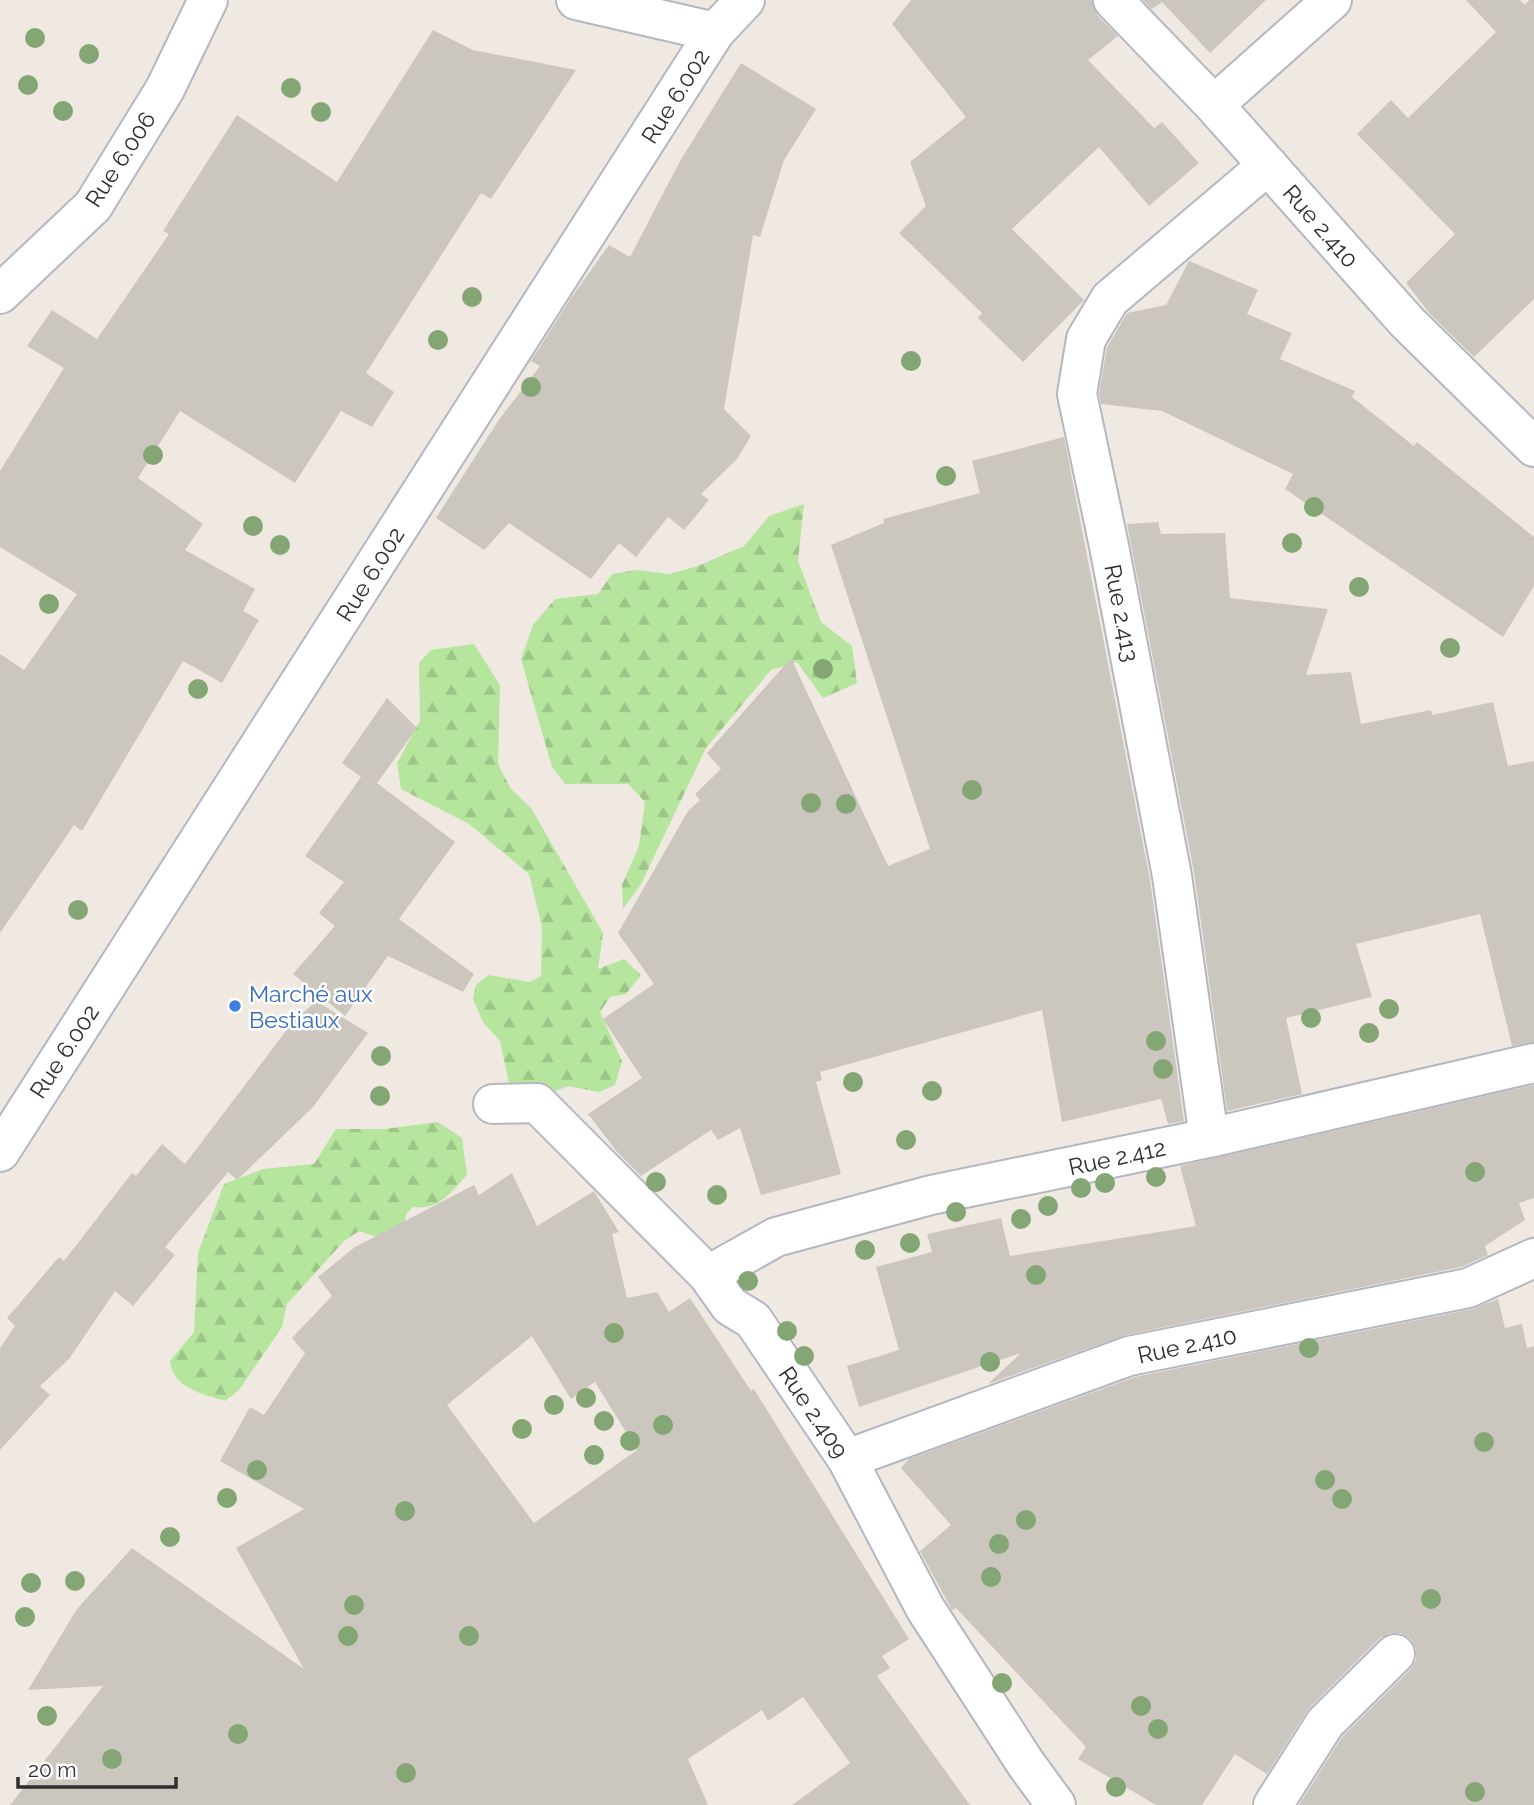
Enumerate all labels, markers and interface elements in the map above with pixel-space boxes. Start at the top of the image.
street label: Rue 6.002 [635,44,715,148]
street label: Rue 6.006 [79,106,161,212]
street label: Rue 2.410 [1278,179,1364,273]
street label: Rue 6.002 [330,522,410,626]
street label: Rue 2.413 [1099,562,1145,664]
place label: Marché aux Bestiaux [249,980,373,1033]
marker: Marché aux Bestiaux [227,998,243,1014]
street label: Rue 6.002 [24,999,104,1103]
street label: Rue 2.412 [1066,1134,1168,1180]
street label: Rue 2.410 [1135,1321,1239,1369]
street label: Rue 2.409 [774,1361,854,1463]
scale bar [18,1745,175,1789]
text: 20 m [28,1757,76,1782]

